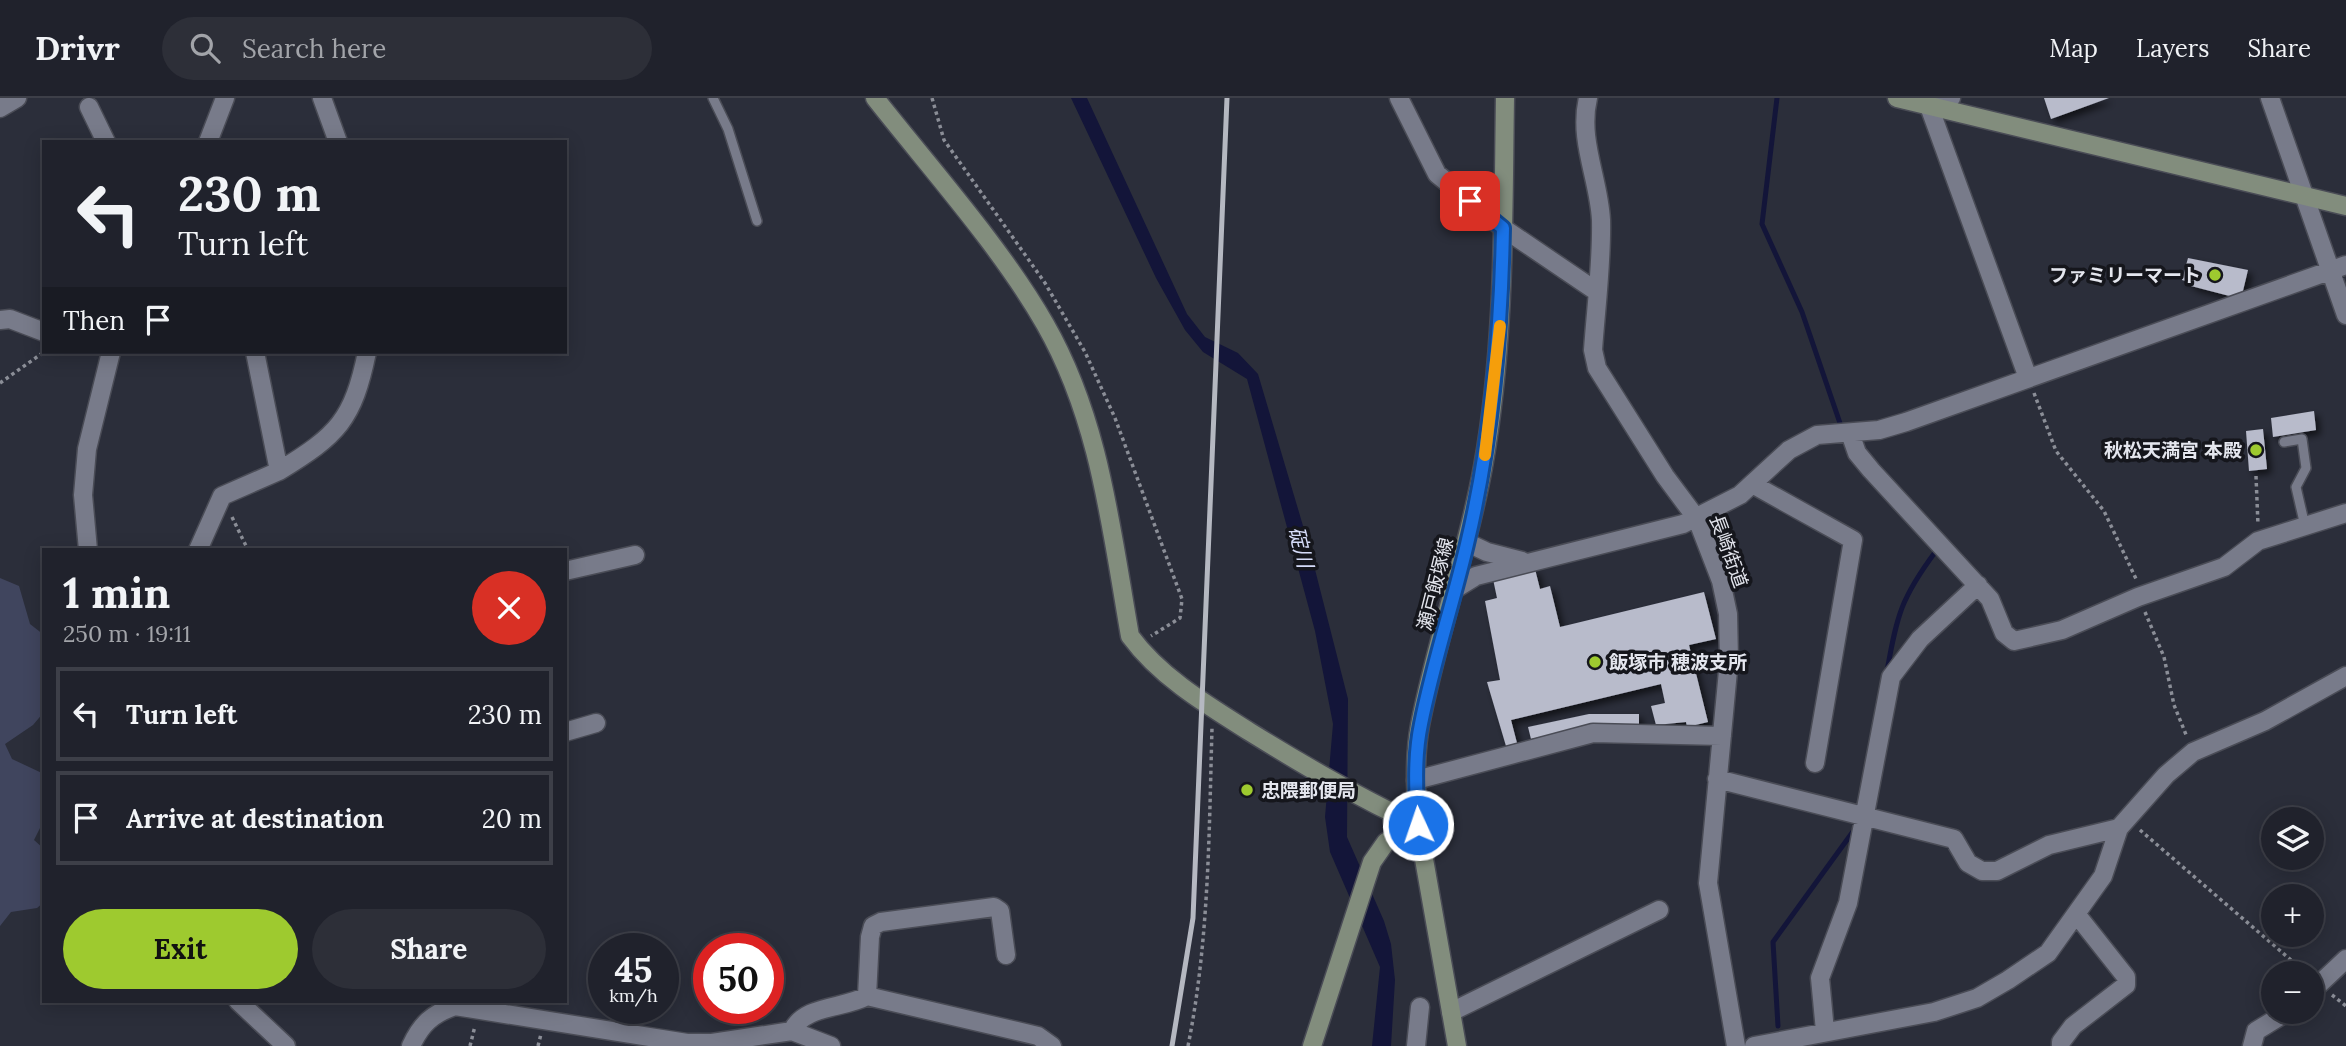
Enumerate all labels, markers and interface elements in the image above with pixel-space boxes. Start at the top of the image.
search box [162,17,652,80]
text: Drivr [35,27,120,69]
icon: search [186,29,224,67]
text: Search here [242,32,386,65]
text: Map [2049,33,2098,64]
text: Layers [2136,33,2209,64]
text: Share [2247,33,2311,64]
text: 230 m [178,162,321,224]
icon: left [63,168,154,259]
pin [1440,171,1500,231]
icon: arrive [1451,182,1489,220]
text: Turn left [178,223,308,264]
place label: ファミリーマート [2049,263,2201,287]
marker: ファミリーマート [2207,267,2223,283]
icon: arrive [139,301,177,339]
text: Then [63,304,125,337]
place label: 秋松天満宮 本殿 [2104,438,2242,462]
marker: 秋松天満宮 本殿 [2248,442,2264,458]
street label: 長崎街道 [1705,511,1753,591]
water label: 碇川 [1283,523,1320,573]
street label: 瀬戸飯塚線 [1412,535,1458,633]
text: 1 min [63,566,170,620]
button: close [472,571,546,645]
text: 250 m · 19:11 [63,619,191,648]
place label: 飯塚市 穂波支所 [1609,650,1747,674]
marker: 飯塚市 穂波支所 [1587,654,1603,670]
icon: left [67,695,105,733]
text: Turn left [126,698,237,731]
text: 230 m [468,698,542,731]
place label: 忠隈郵便局 [1261,778,1356,802]
marker: 忠隈郵便局 [1239,782,1255,798]
position arrow [1381,788,1455,862]
icon: arrive [67,799,105,837]
text: Arrive at destination [126,802,384,835]
text: 20 m [482,802,542,835]
map controls [2261,807,2324,1024]
button: layers [2261,807,2324,870]
button: + [2261,884,2324,947]
button: Exit [63,909,298,989]
button: Share [312,909,546,989]
speed limit sign: 50 [693,933,784,1024]
text: 45 [614,947,653,992]
button: − [2261,961,2324,1024]
text: km/h [609,984,658,1007]

